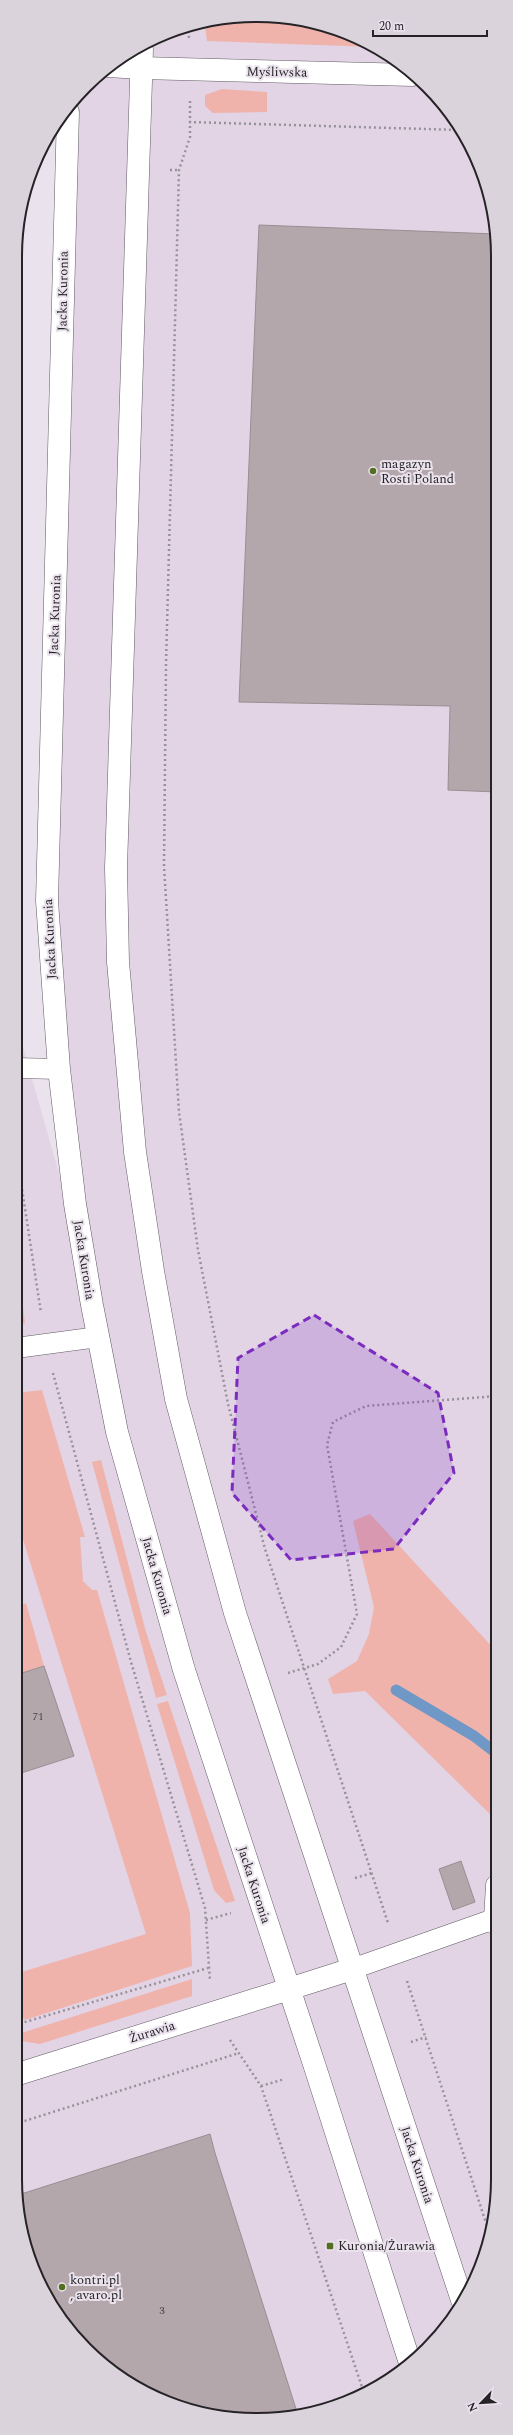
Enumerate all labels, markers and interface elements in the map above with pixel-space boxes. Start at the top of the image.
scale bar [373,12,487,38]
text: 20 m [379,17,404,36]
street label: Myśliwska [246,61,308,83]
street label: Jacka Kuronia [52,250,74,331]
place label: magazyn Rosti Poland [381,454,454,489]
marker: magazyn Rosti Poland [368,466,378,476]
street label: Jacka Kuronia [44,574,66,655]
street label: Jacka Kuronia [38,898,62,980]
street label: Jacka Kuronia [68,1219,100,1302]
street label: Jacka Kuronia [136,1535,178,1618]
house number: 71 [33,1708,44,1725]
street label: Jacka Kuronia [232,1844,276,1927]
street label: Żurawia [126,2015,178,2049]
street label: Jacka Kuronia [395,2124,439,2207]
place label: Kuronia/Żurawia [338,2236,436,2256]
marker: Kuronia/Żurawia [325,2241,335,2251]
place label: kontri.pl , avaro.pl [70,2270,122,2305]
marker: kontri.pl , avaro.pl [57,2282,67,2292]
house number: 3 [159,2302,165,2319]
north arrow [461,2383,501,2423]
text: N [463,2399,482,2415]

